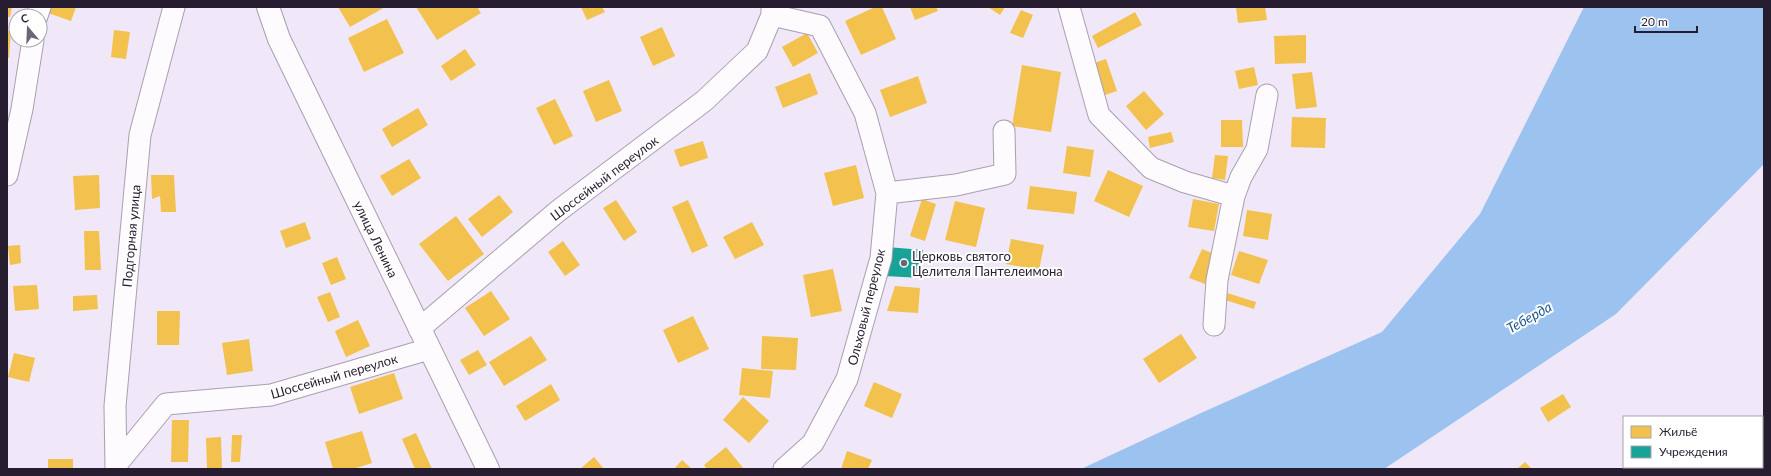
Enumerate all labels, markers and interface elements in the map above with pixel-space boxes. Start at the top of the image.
north arrow [8,8,48,48]
scale bar [1635,8,1697,34]
text: С [19,11,31,25]
text: 20 m [1641,14,1668,29]
street label: Шоссейный переулок [547,132,661,224]
street label: Подгорная улица [119,184,143,288]
street label: улица Ленина [351,198,401,280]
street label: Ольховый переулок [844,247,888,367]
place label: Церковь святого Целителя Пантелеимона [912,248,1063,279]
marker: Церковь святого Целителя Пантелеимона [899,258,909,268]
water label: Теберда [1503,298,1555,336]
street label: Шоссейный переулок [269,350,400,402]
legend [1623,416,1763,468]
text: Жильё [1659,424,1697,439]
text: Учреждения [1659,444,1728,459]

